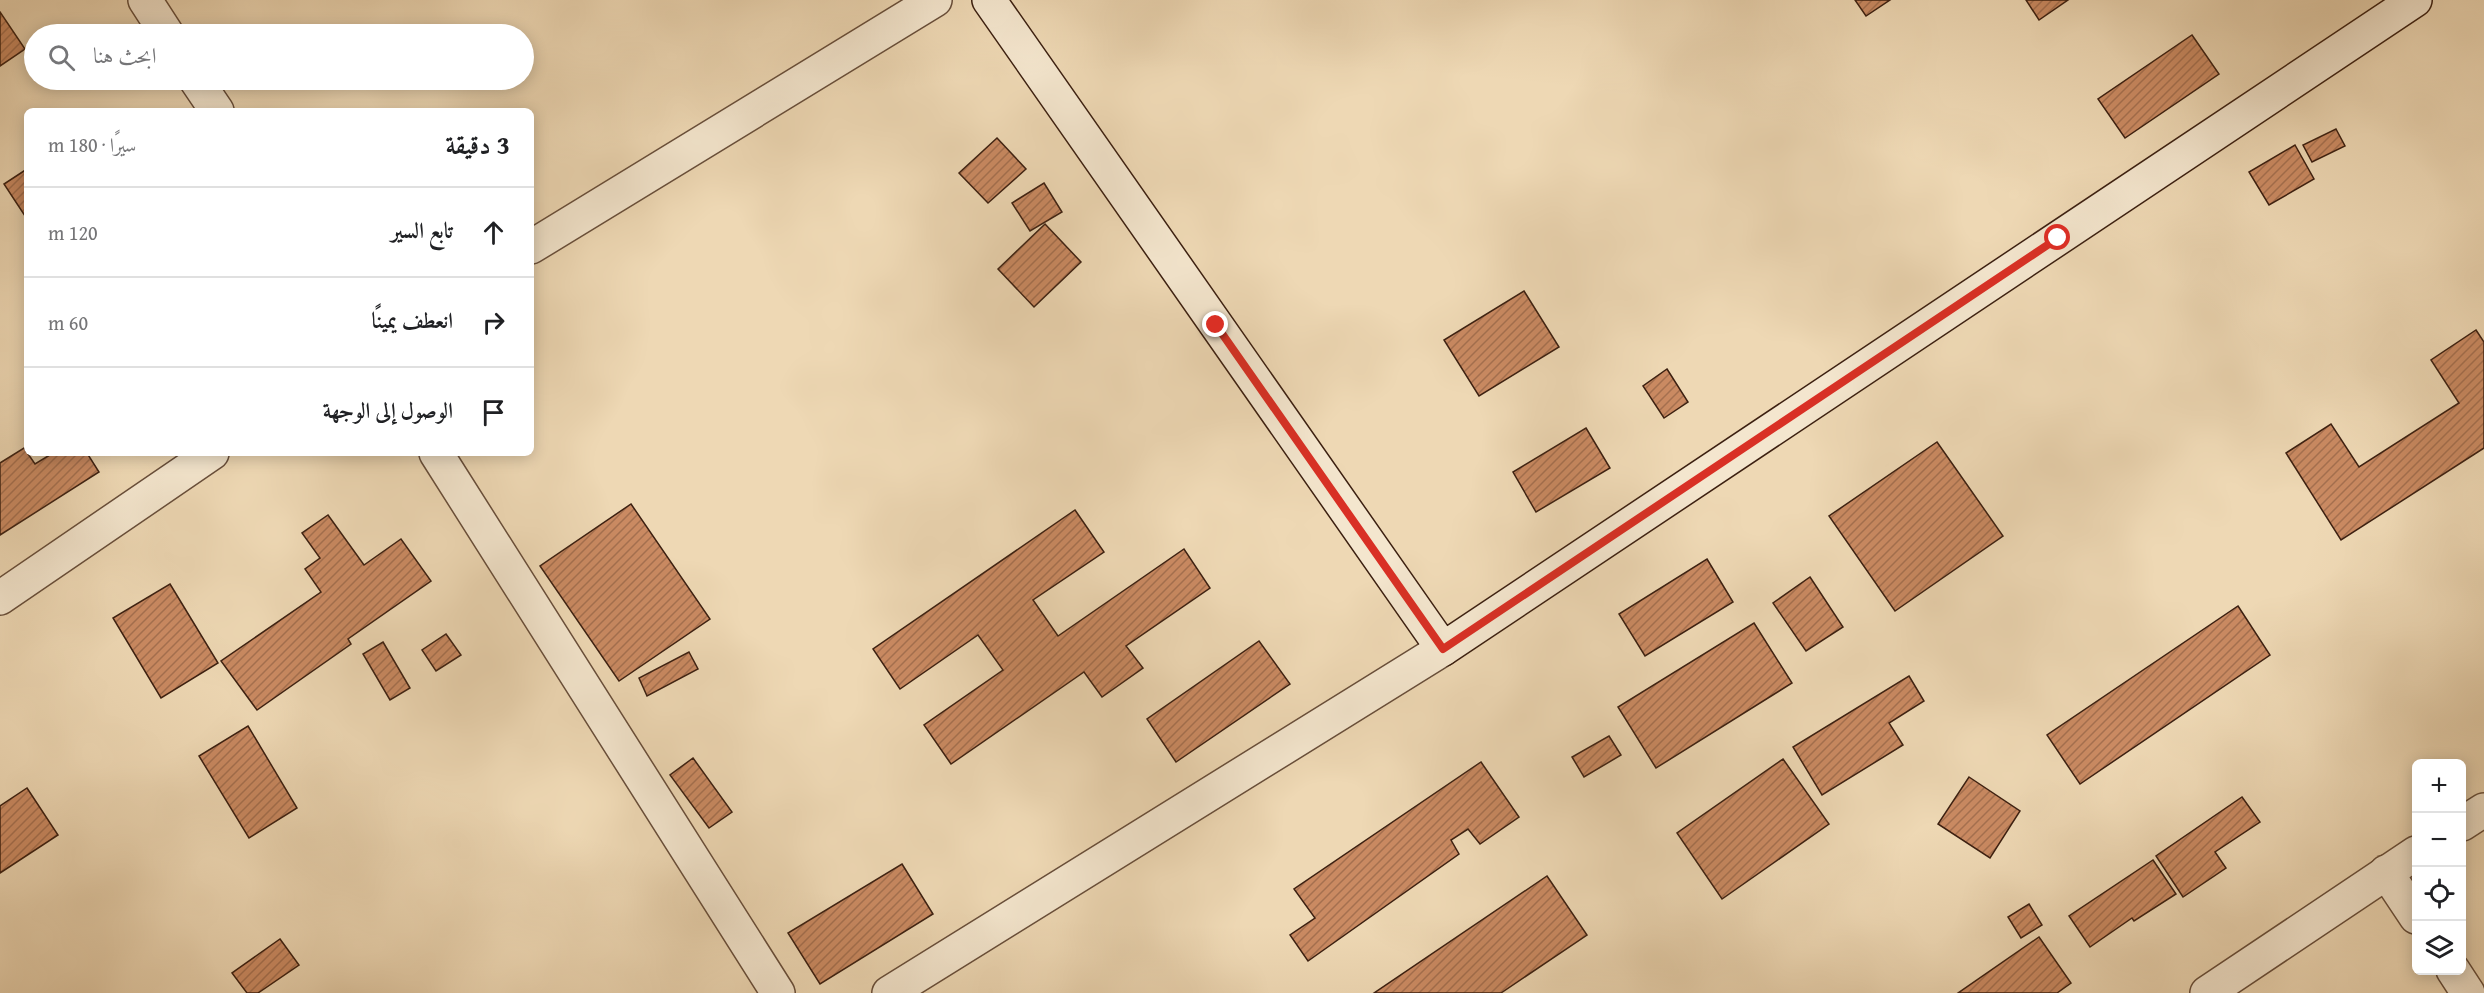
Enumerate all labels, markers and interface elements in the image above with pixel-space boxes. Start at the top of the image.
search box [24,24,534,90]
text: ابحث هنا [93,39,157,71]
icon: search [45,41,78,74]
text: 3 دقيقة [445,125,510,164]
text: سيرًا · 180 m [48,130,136,159]
text: تابع السير [391,214,453,246]
icon: ahead [477,216,510,249]
text: 120 m [48,218,98,247]
route start [2044,224,2070,250]
text: انعطف يمينًا [372,304,453,336]
icon: right [477,306,510,339]
text: 60 m [48,308,88,337]
route end [1202,311,1228,337]
text: الوصول إلى الوجهة [323,394,453,426]
icon: arrive [477,396,510,429]
map controls [2412,759,2466,975]
button: + [2412,759,2466,813]
button: − [2412,813,2466,867]
button: locate [2412,867,2466,921]
button: layers [2412,921,2466,975]

